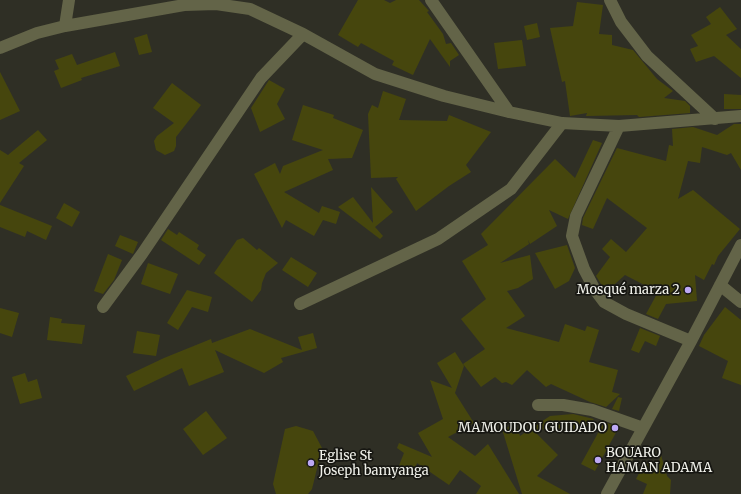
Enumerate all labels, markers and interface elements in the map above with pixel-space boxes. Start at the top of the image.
place label: Mosqué marza 2 [577,282,680,298]
marker: Mosqué marza 2 [683,285,693,295]
place label: MAMOUDOU GUIDADO [458,420,607,436]
marker: MAMOUDOU GUIDADO [610,423,620,433]
place label: BOUARO HAMAN ADAMA [606,445,712,476]
place label: Eglise St Joseph bamyanga [319,448,429,479]
marker: BOUARO HAMAN ADAMA [593,455,603,465]
marker: Eglise St Joseph bamyanga [306,458,316,468]

